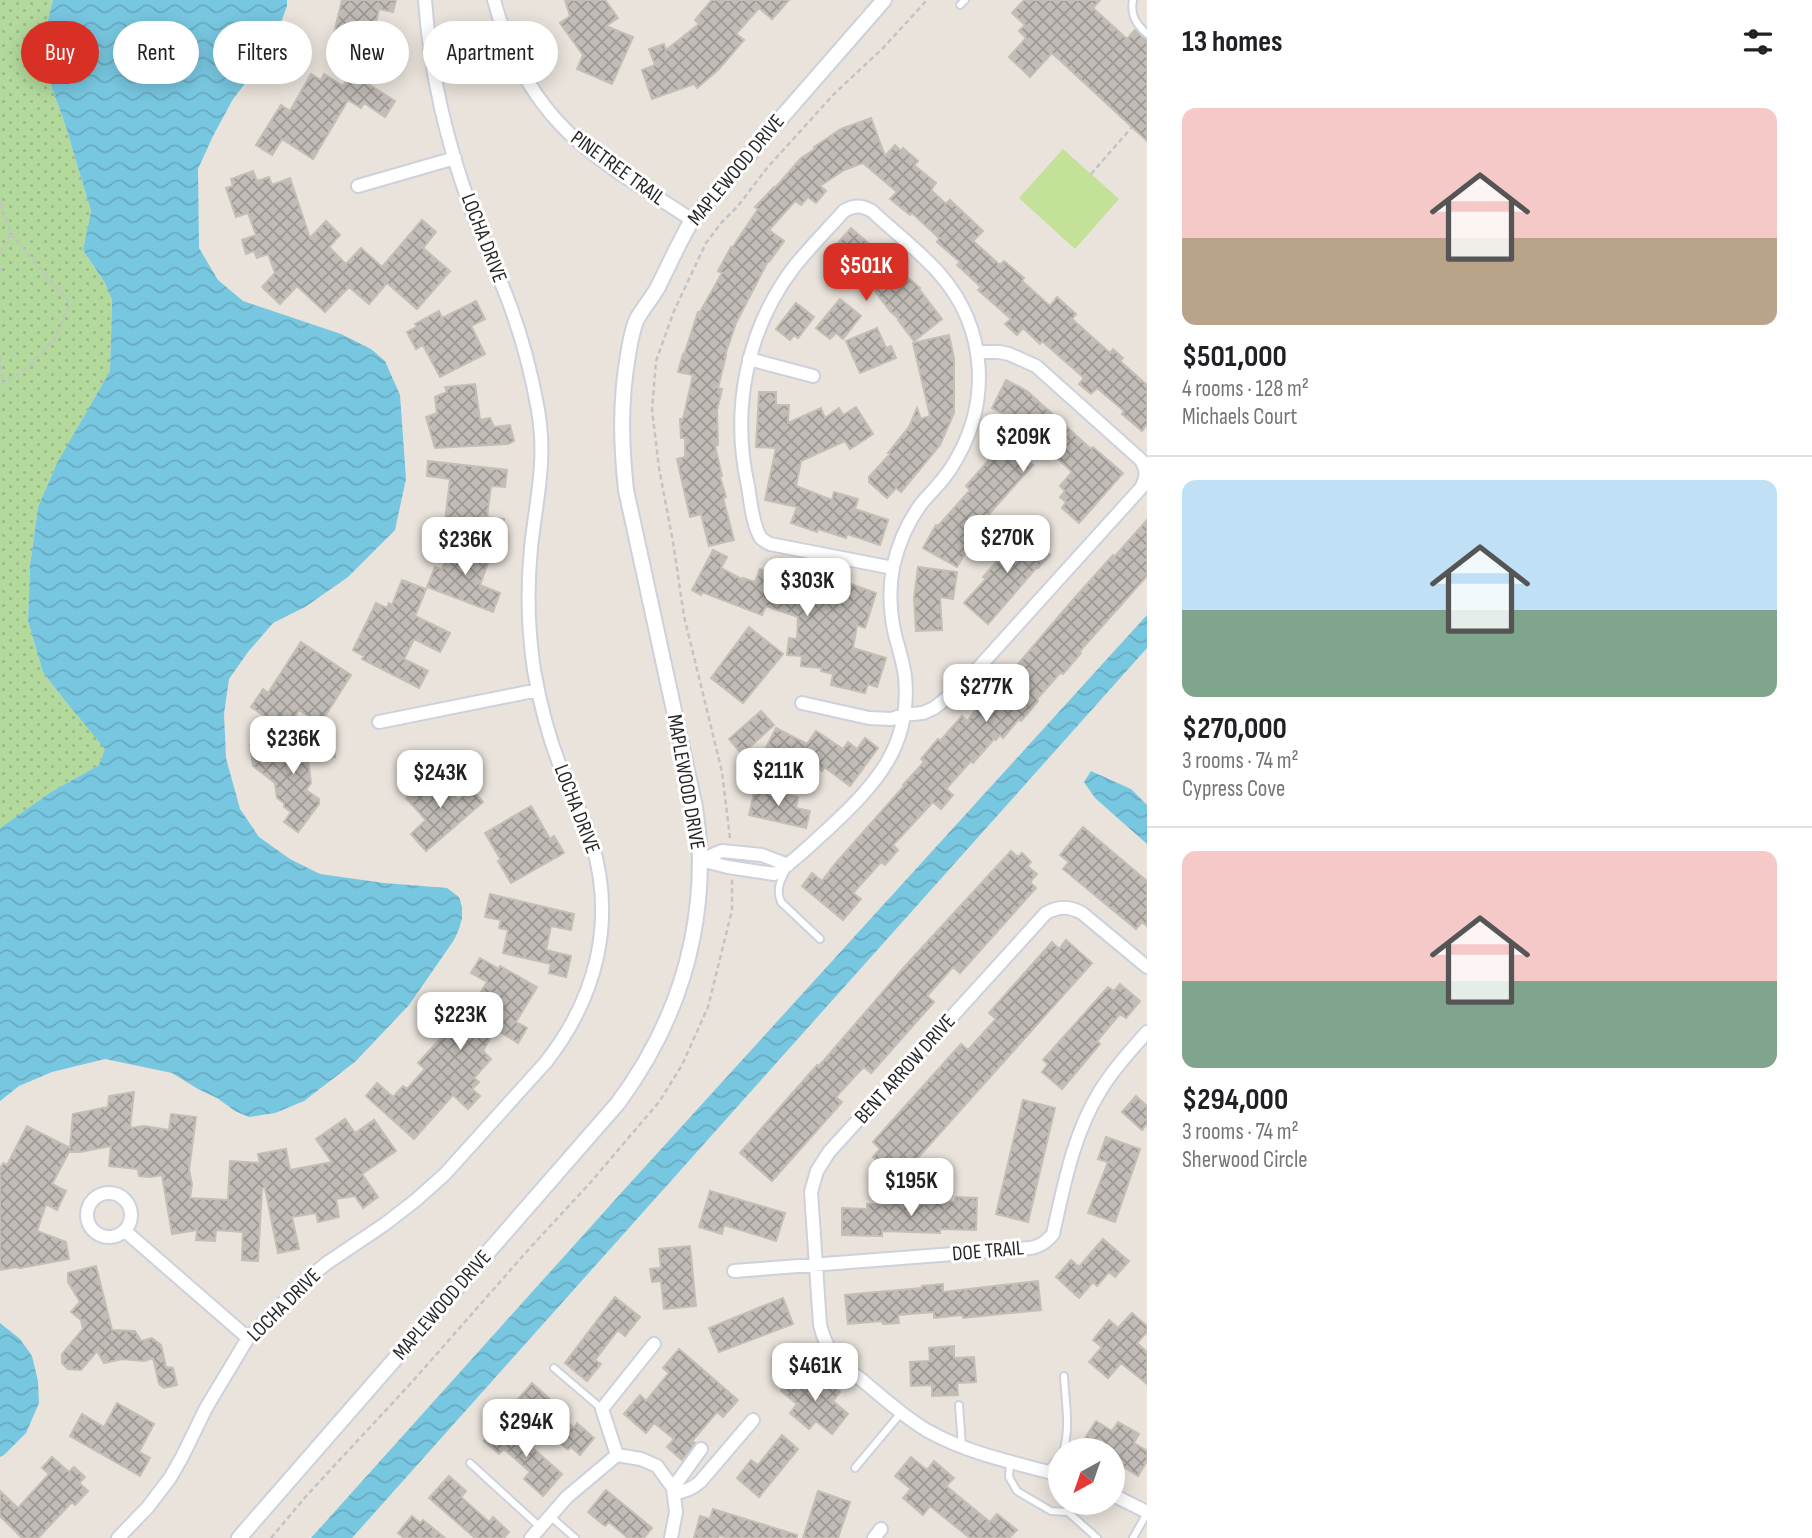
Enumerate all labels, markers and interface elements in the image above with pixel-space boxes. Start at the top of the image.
chip: Buy [21,21,99,84]
chip: Rent [113,21,199,84]
chip: Filters [213,21,312,84]
chip: New [326,21,409,84]
chip: Apartment [423,21,558,84]
icon: filters [1739,23,1777,61]
text: 13 homes [1182,24,1283,60]
street label: MAPLEWOOD DRIVE [682,109,790,231]
street label: PINETREE TRAIL [566,125,670,211]
icon: home [1417,154,1543,280]
street label: LOCHA DRIVE [456,190,512,286]
pin: $501K [817,244,915,303]
text: $501K [839,252,893,280]
text: $501,000 [1182,339,1287,375]
text: 4 rooms · 128 m² [1182,375,1309,403]
text: Michaels Court [1182,403,1297,431]
pin: $209K [974,414,1072,474]
text: $209K [995,423,1051,451]
pin: $270K [958,516,1056,575]
pin: $236K [416,518,514,577]
text: $270K [980,524,1034,552]
text: $236K [438,526,492,554]
icon: home [1417,526,1543,652]
pin: $303K [758,558,856,618]
text: $303K [780,567,834,595]
pin: $277K [937,664,1035,724]
text: $277K [959,673,1013,701]
text: $270,000 [1182,711,1287,747]
street label: MAPLEWOOD DRIVE [662,712,710,852]
pin: $236K [244,716,342,776]
text: $236K [266,725,320,753]
text: 3 rooms · 74 m² [1182,747,1299,775]
pin: $211K [729,748,827,808]
pin: $243K [391,750,489,810]
text: $211K [752,757,804,785]
text: $243K [413,759,467,787]
street label: LOCHA DRIVE [549,761,605,857]
text: Cypress Cove [1182,775,1285,803]
icon: home [1417,897,1543,1023]
pin: $223K [411,992,509,1052]
text: $223K [433,1001,487,1029]
street label: BENT ARROW DRIVE [849,1009,961,1129]
text: $294,000 [1182,1082,1288,1118]
text: 3 rooms · 74 m² [1182,1118,1299,1146]
text: Sherwood Circle [1182,1146,1307,1174]
pin: $195K [862,1158,960,1218]
text: $195K [884,1167,938,1195]
street label: DOE TRAIL [951,1235,1025,1267]
street label: MAPLEWOOD DRIVE [388,1245,496,1365]
street label: LOCHA DRIVE [242,1263,326,1347]
pin: $461K [766,1344,864,1403]
text: $461K [788,1352,842,1380]
pin: $294K [477,1400,575,1459]
text: $294K [499,1408,553,1436]
north arrow [1048,1438,1125,1516]
map controls [1048,1438,1125,1515]

